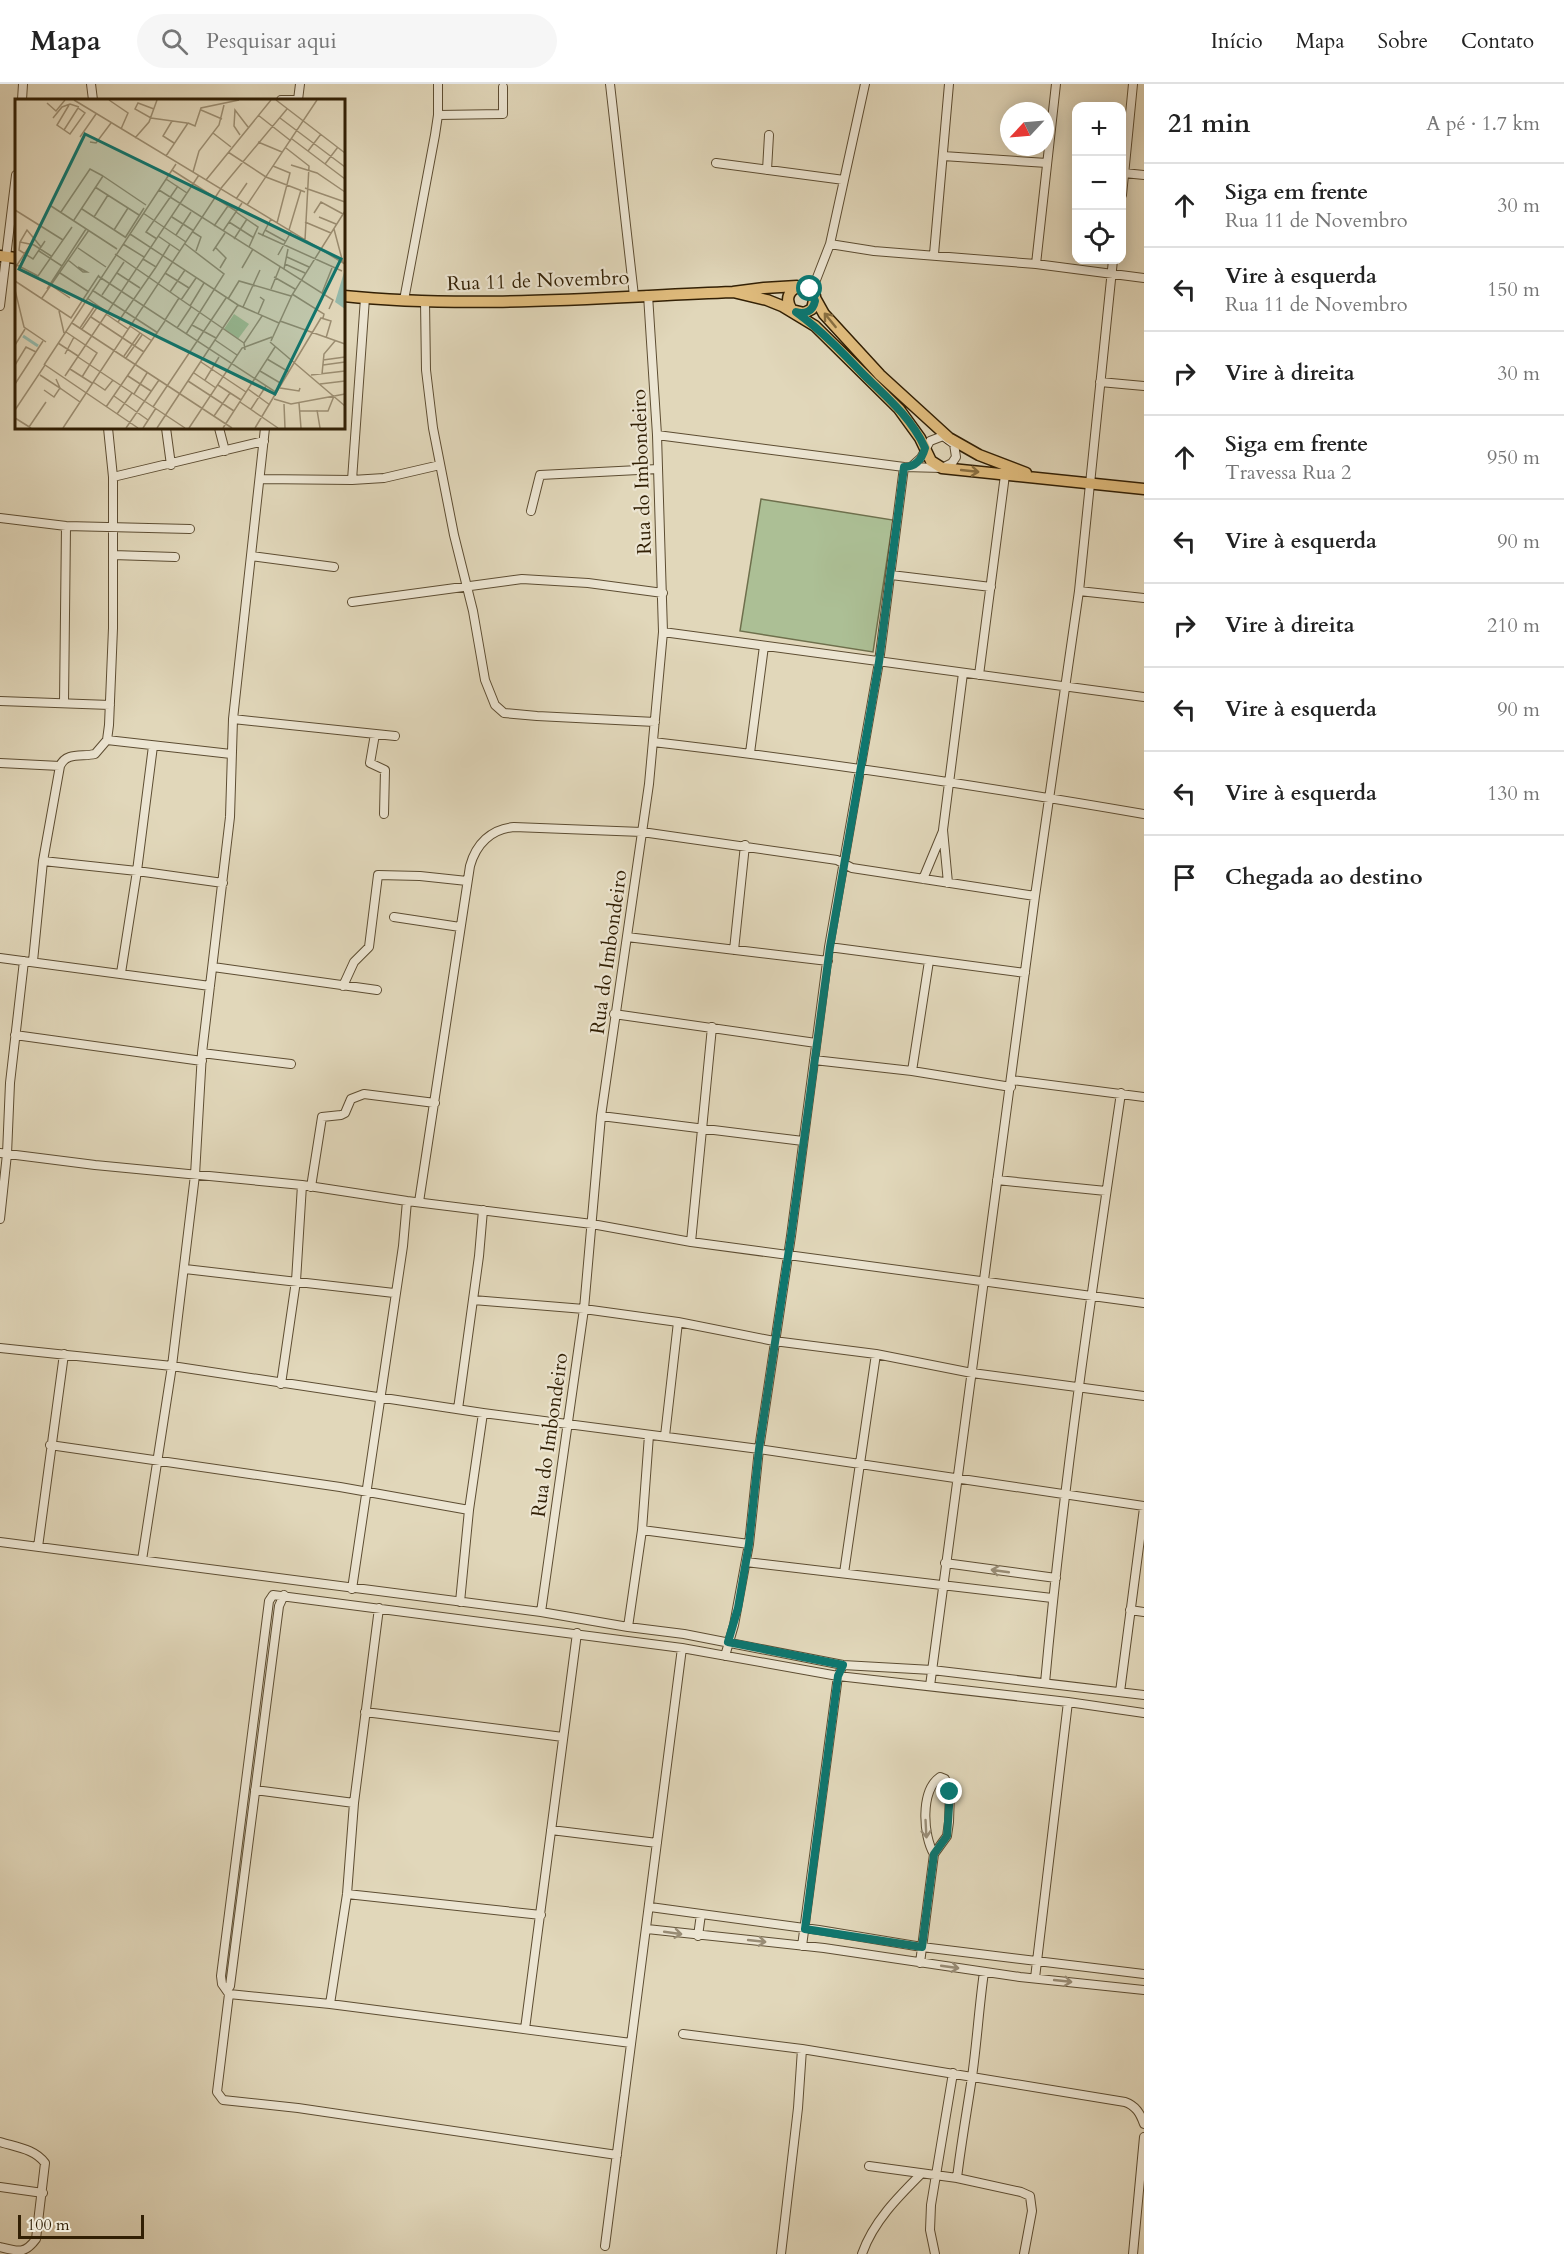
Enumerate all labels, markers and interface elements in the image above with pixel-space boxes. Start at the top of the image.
search box [137,14,557,68]
text: Mapa [30,22,101,60]
icon: search [158,25,191,58]
text: Pesquisar aqui [206,26,337,56]
text: Início [1211,27,1263,56]
text: Mapa [1296,27,1345,56]
text: Sobre [1378,27,1428,56]
text: Contato [1461,27,1534,56]
inset map [15,99,345,429]
north arrow [1000,102,1054,156]
map controls [1072,102,1126,264]
button: + [1072,102,1126,156]
text: 21 min [1168,106,1251,141]
text: A pé · 1.7 km [1426,110,1540,137]
button: − [1072,156,1126,210]
text: Siga em frente [1225,177,1368,207]
icon: ahead [1168,189,1201,222]
text: 30 m [1497,192,1540,219]
text: Rua 11 de Novembro [1225,207,1408,234]
button: locate [1072,210,1126,264]
text: Vire à esquerda [1225,261,1377,291]
street label: Rua 11 de Novembro [446,264,630,297]
icon: left [1168,273,1201,306]
route start [796,275,822,301]
text: 150 m [1487,276,1540,303]
text: Rua 11 de Novembro [1225,291,1408,318]
one-way arrow [823,312,836,328]
icon: right [1168,357,1201,390]
text: Vire à direita [1225,358,1355,388]
text: 30 m [1497,360,1540,387]
street label: Rua do Imbondeiro [625,388,658,555]
text: Siga em frente [1225,429,1368,459]
icon: ahead [1168,441,1201,474]
text: 950 m [1487,444,1540,471]
text: Travessa Rua 2 [1225,459,1351,486]
one-way arrow [959,465,979,476]
icon: left [1168,525,1201,558]
text: Vire à esquerda [1225,526,1377,556]
text: 90 m [1497,528,1540,555]
icon: right [1168,609,1201,642]
text: Vire à direita [1225,610,1355,640]
text: 210 m [1487,612,1540,639]
icon: left [1168,693,1201,726]
text: Vire à esquerda [1225,694,1377,724]
text: 90 m [1497,696,1540,723]
icon: left [1168,777,1201,810]
text: Vire à esquerda [1225,778,1377,808]
text: 130 m [1487,780,1540,807]
icon: arrive [1168,861,1201,894]
text: Chegada ao destino [1225,862,1423,892]
street label: Rua do Imbondeiro [584,868,633,1036]
street label: Rua do Imbondeiro [525,1351,574,1519]
one-way arrow [991,1565,1011,1576]
route end [936,1778,962,1804]
one-way arrow [921,1818,932,1838]
one-way arrow [662,1927,682,1938]
one-way arrow [746,1936,766,1947]
one-way arrow [939,1962,959,1973]
one-way arrow [1053,1976,1072,1987]
scale bar [18,2212,144,2240]
text: 100 m [27,2214,69,2236]

